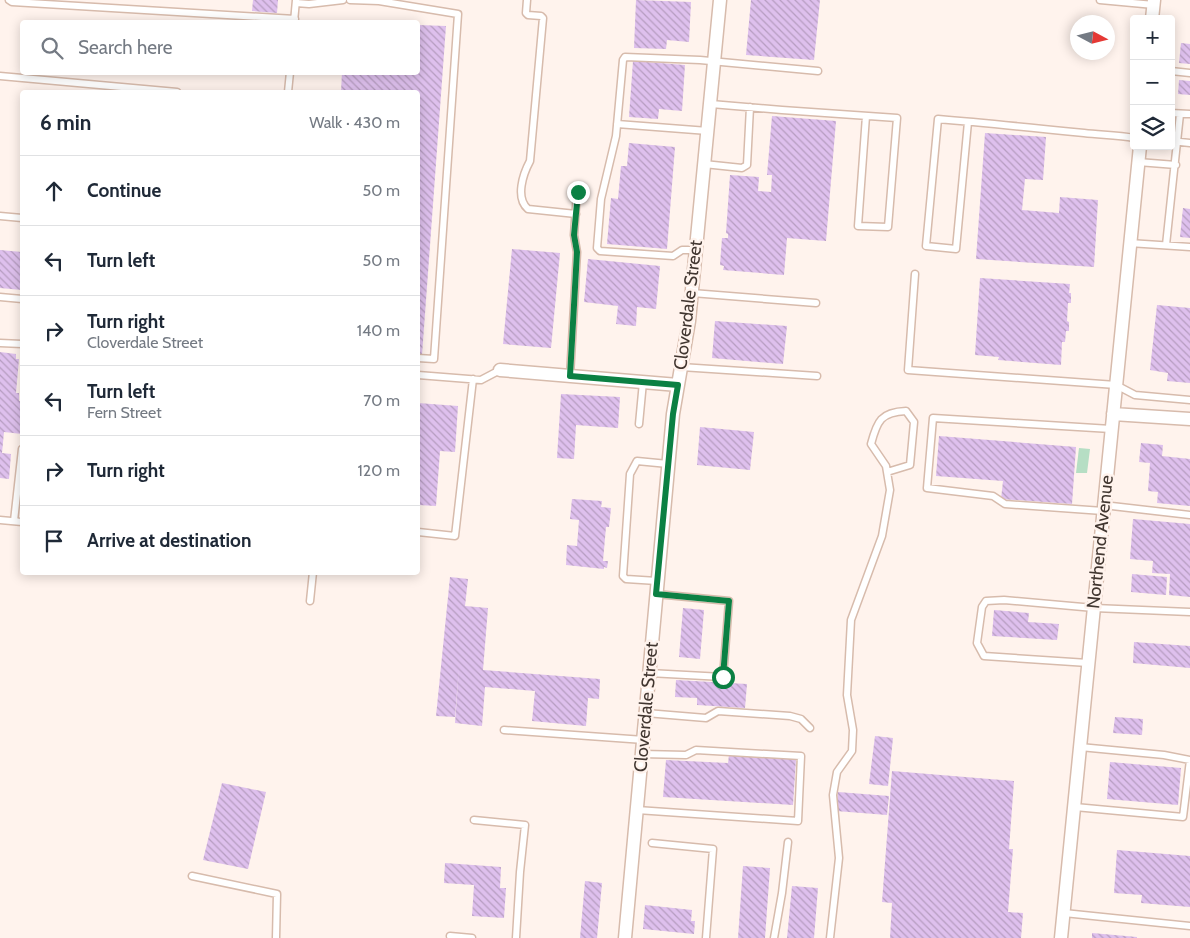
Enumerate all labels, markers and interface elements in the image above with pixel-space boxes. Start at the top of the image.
north arrow [1070,15,1115,60]
map controls [1130,15,1175,150]
button: + [1130,15,1175,60]
search box [20,20,420,75]
icon: search [38,34,66,62]
text: Search here [78,36,172,59]
button: − [1130,60,1175,105]
button: layers [1130,105,1175,150]
text: 6 min [40,110,91,135]
text: Walk · 430 m [309,113,400,132]
icon: ahead [40,177,68,205]
text: Continue [87,179,161,202]
text: 50 m [363,181,400,200]
route end [567,181,590,204]
street label: Cloverdale Street [669,239,707,371]
icon: left [40,247,68,275]
text: Turn left [87,249,155,272]
text: 50 m [363,251,400,270]
text: Turn right [87,310,165,333]
icon: right [40,317,68,345]
text: 140 m [357,321,400,340]
text: Cloverdale Street [87,333,203,352]
text: Turn left [87,380,155,403]
icon: left [40,387,68,415]
text: 70 m [363,391,400,410]
text: Fern Street [87,403,162,422]
icon: right [40,457,68,485]
text: Turn right [87,459,165,482]
text: 120 m [358,461,400,480]
street label: Northend Avenue [1082,474,1118,610]
icon: arrive [40,527,68,555]
text: Arrive at destination [87,529,251,552]
street label: Cloverdale Street [629,641,663,773]
route start [712,666,735,689]

